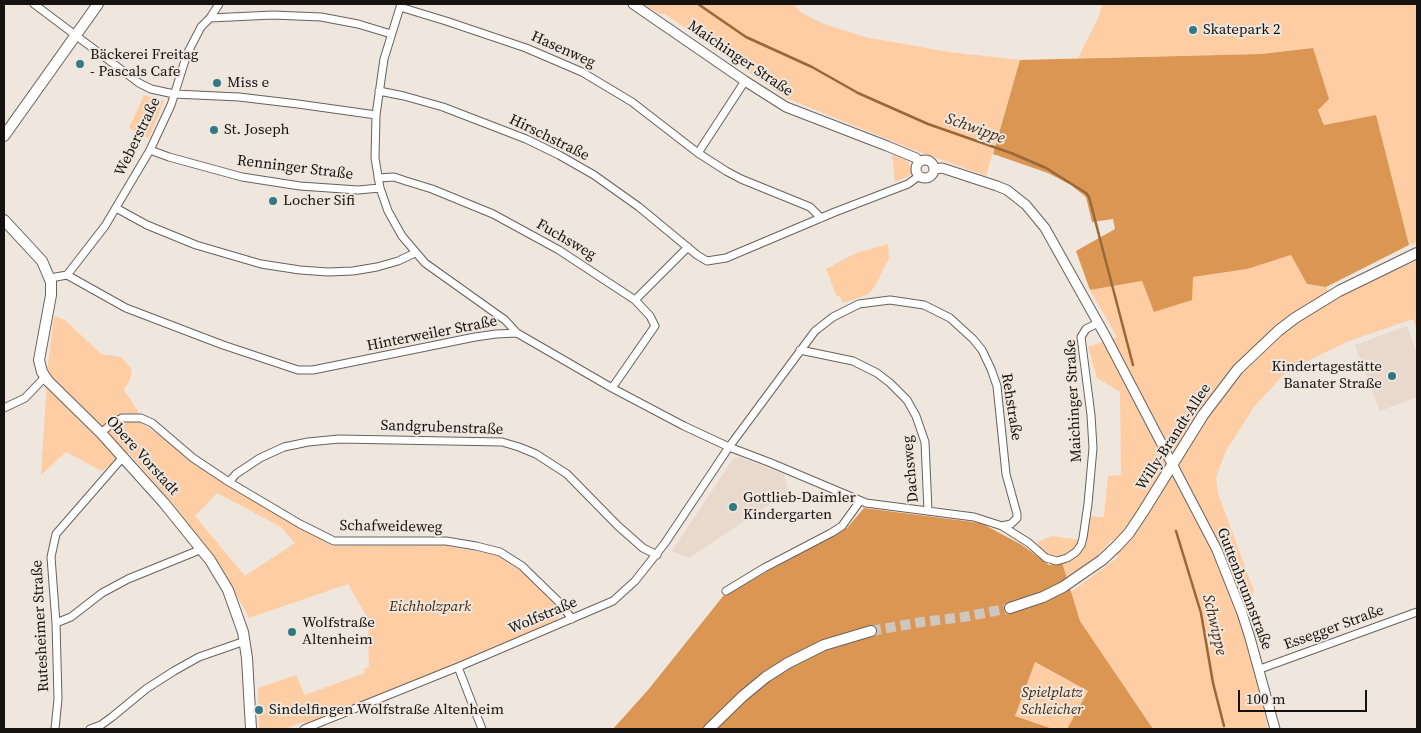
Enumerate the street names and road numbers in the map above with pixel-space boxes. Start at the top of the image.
street label: Maichinger Straße [684,17,796,101]
street label: Hasenweg [528,28,598,72]
street label: Weberstraße [111,95,165,179]
street label: Hirschstraße [506,111,592,165]
street label: Renninger Straße [236,152,354,184]
street label: Fuchsweg [533,216,599,264]
street label: Hinterweiler Straße [365,313,499,355]
street label: Maichinger Straße [1062,339,1086,463]
street label: Rehstraße [997,372,1025,442]
street label: Willy-Brandt-Allee [1133,380,1215,494]
street label: Obere Vorstadt [102,413,182,499]
street label: Sandgrubenstraße [380,417,504,439]
street label: Dachsweg [899,435,923,503]
street label: Schafweideweg [339,517,443,537]
street label: Guttenbrunnstraße [1212,525,1276,653]
street label: Rutesheimer Straße [29,560,53,692]
street label: Wolfstraße [506,593,580,639]
street label: Essegger Straße [1281,602,1387,654]

